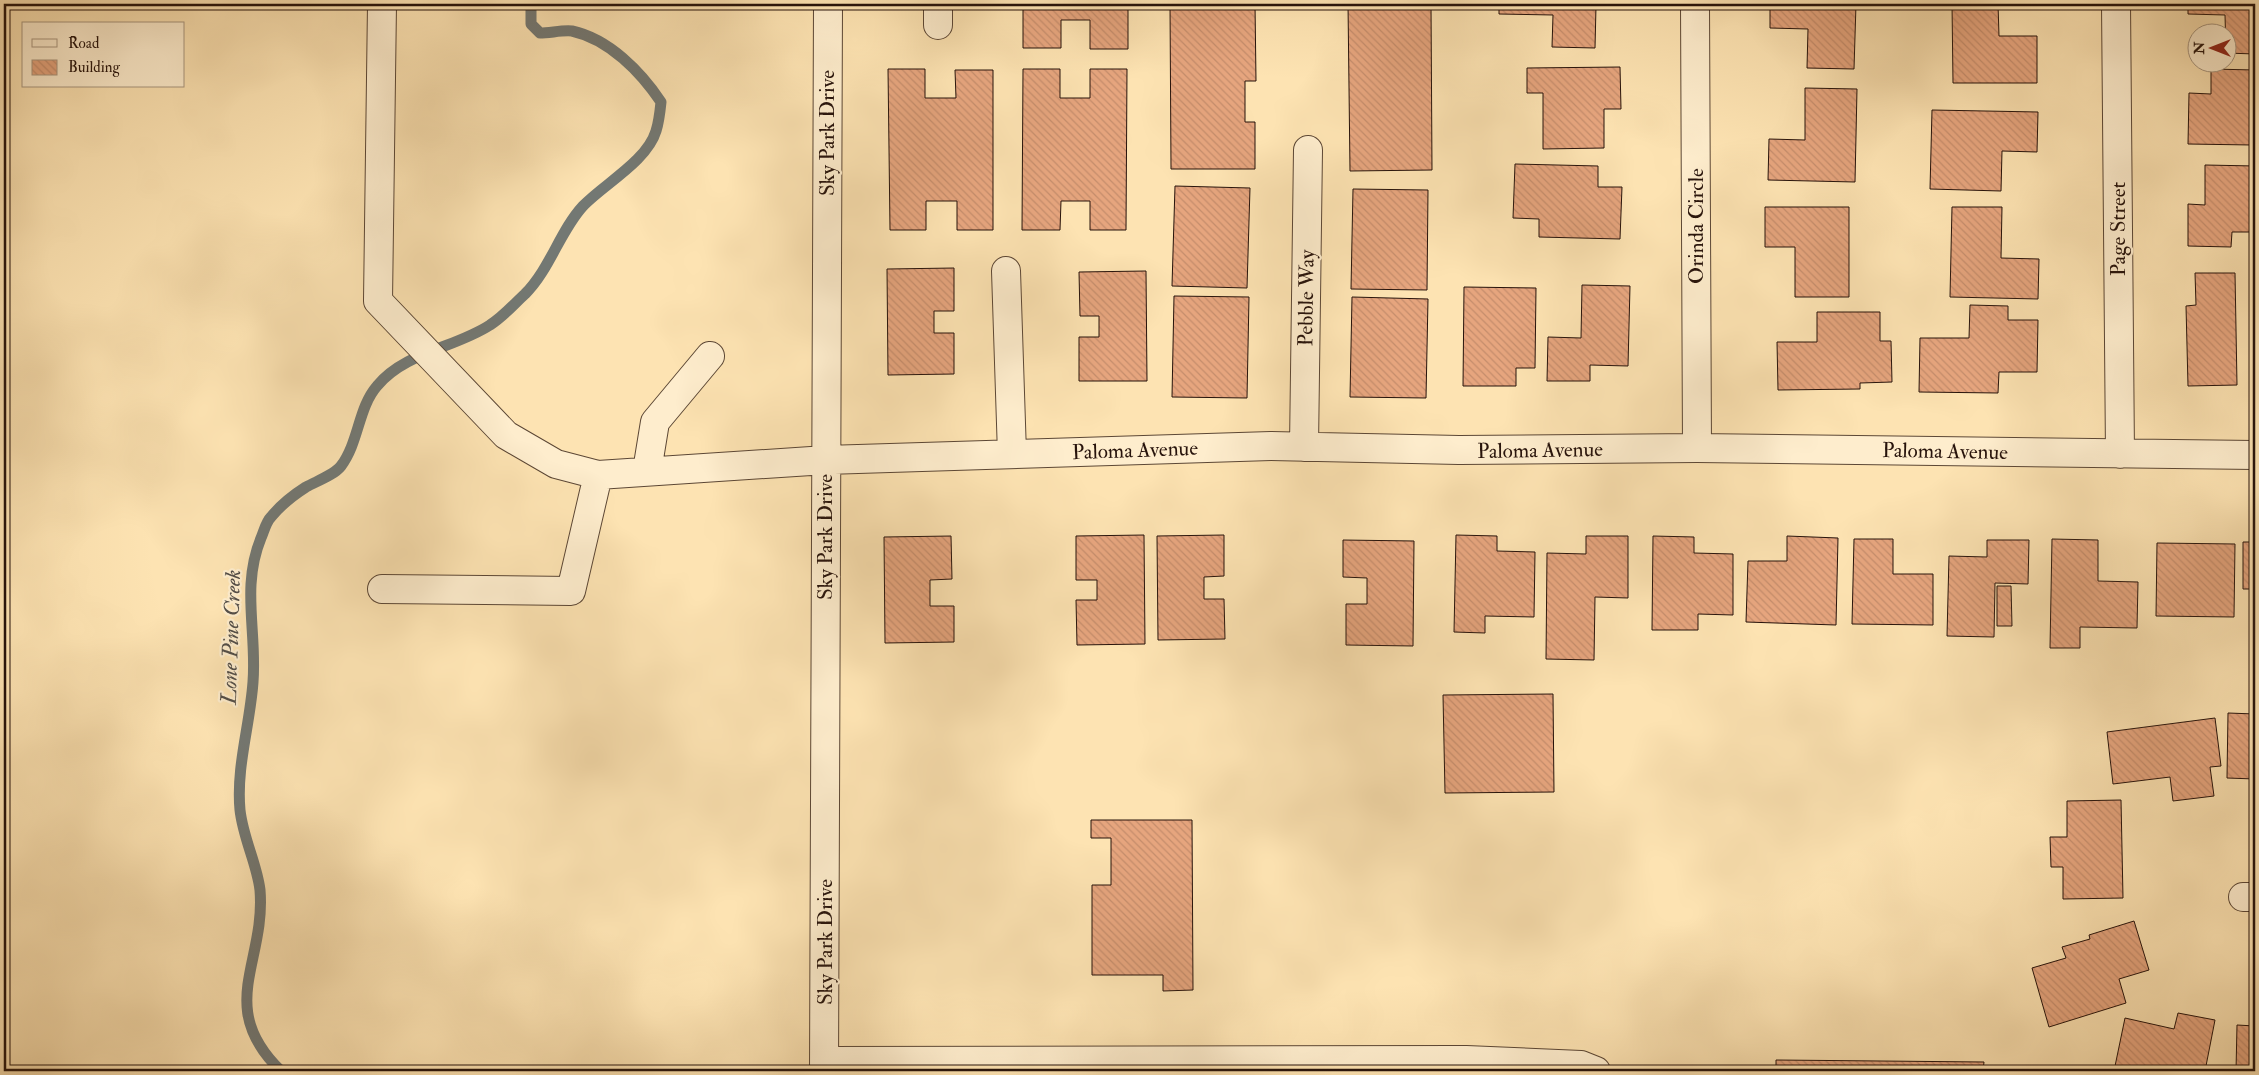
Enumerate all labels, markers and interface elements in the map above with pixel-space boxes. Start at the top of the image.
legend [22,22,185,88]
north arrow [2186,22,2236,72]
text: Road [68,34,100,53]
text: N [2191,41,2208,55]
text: Building [68,58,120,77]
street label: Sky Park Drive [814,70,841,196]
street label: Orinda Circle [1683,168,1710,284]
street label: Page Street [2105,182,2132,276]
street label: Pebble Way [1292,249,1321,347]
street label: Paloma Avenue [1072,435,1199,466]
street label: Paloma Avenue [1477,436,1603,465]
street label: Paloma Avenue [1882,437,2008,466]
street label: Sky Park Drive [812,474,839,600]
water label: Lone Pine Creek [215,569,247,706]
street label: Sky Park Drive [812,879,839,1005]

